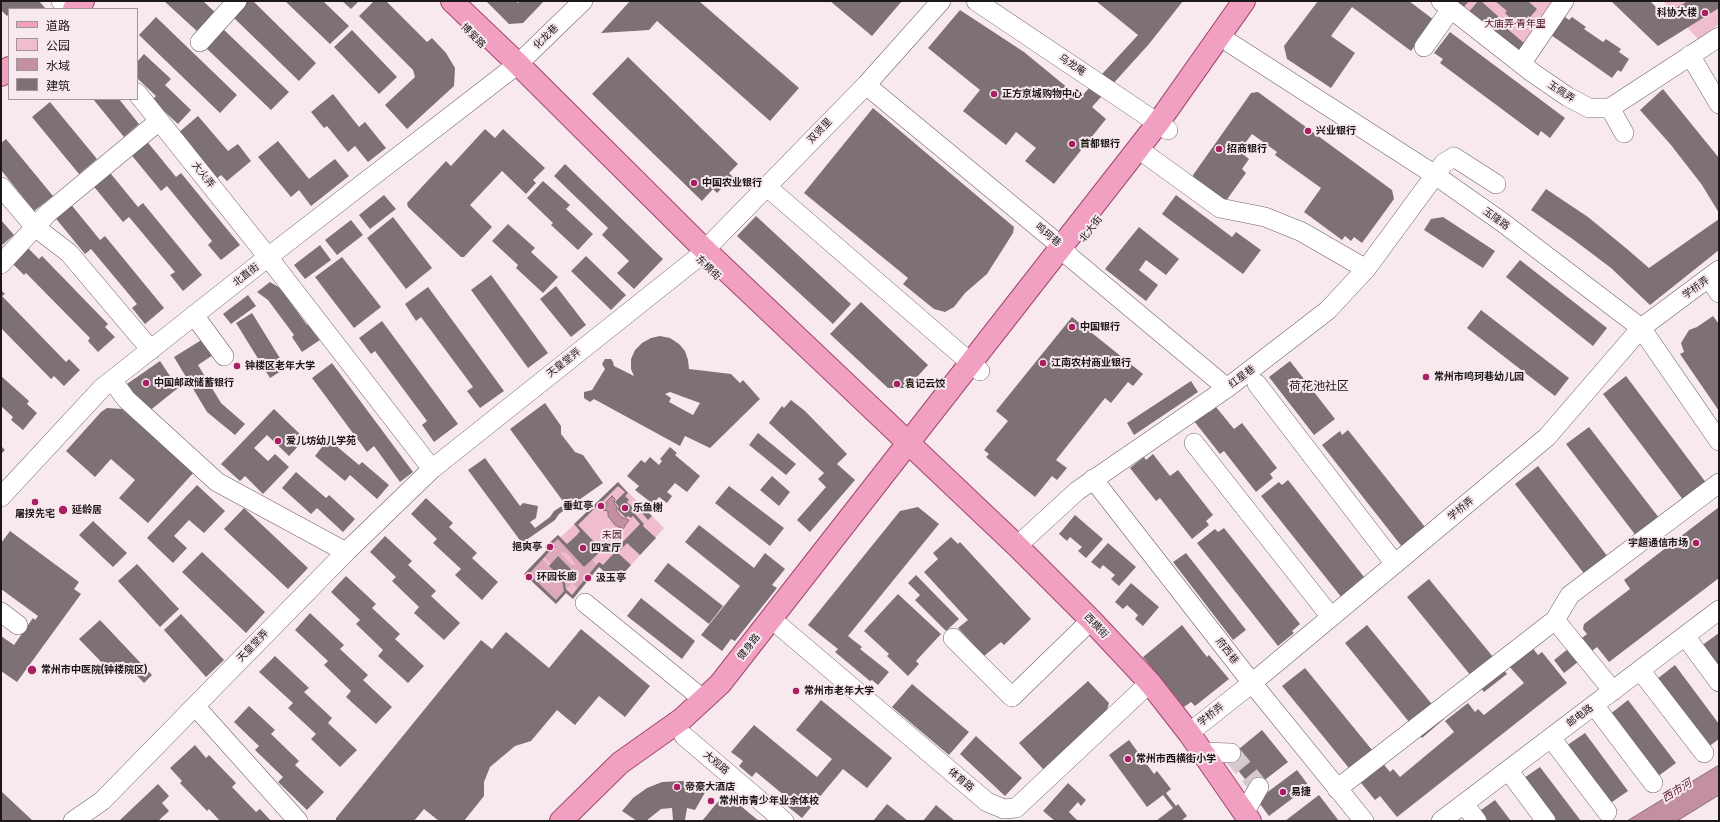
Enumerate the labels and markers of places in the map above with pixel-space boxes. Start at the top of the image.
place label: 科协大楼 [1657,7,1697,19]
marker: 科协大楼 [1700,8,1710,18]
place label: 正方京城购物中心 [1002,88,1082,100]
marker: 正方京城购物中心 [989,89,999,99]
place label: 兴业银行 [1316,125,1356,137]
marker: 兴业银行 [1303,126,1313,136]
place label: 首都银行 [1080,138,1120,150]
marker: 首都银行 [1067,139,1077,149]
place label: 招商银行 [1227,143,1267,155]
marker: 招商银行 [1214,144,1224,154]
place label: 中国农业银行 [702,177,762,189]
marker: 中国农业银行 [689,178,699,188]
place label: 中国银行 [1080,321,1120,333]
marker: 中国银行 [1067,322,1077,332]
place label: 江南农村商业银行 [1051,357,1131,369]
marker: 江南农村商业银行 [1038,358,1048,368]
place label: 钟楼区老年大学 [245,360,315,372]
marker: 钟楼区老年大学 [232,361,242,371]
place label: 常州市鸣珂巷幼儿园 [1434,371,1524,383]
marker: 常州市鸣珂巷幼儿园 [1421,372,1431,382]
place label: 中国邮政储蓄银行 [154,377,234,389]
marker: 中国邮政储蓄银行 [141,378,151,388]
place label: 袁记云饺 [905,378,945,390]
marker: 袁记云饺 [892,379,902,389]
place label: 爱儿坊幼儿学苑 [286,435,356,447]
marker: 爱儿坊幼儿学苑 [273,436,283,446]
marker: 屠揆先宅 [30,497,40,507]
place label: 垂虹亭 [563,500,593,512]
marker: 垂虹亭 [596,501,606,511]
place label: 乐鱼榭 [633,502,663,514]
marker: 乐鱼榭 [620,503,630,513]
marker: 延龄居 [57,504,69,516]
place label: 延龄居 [72,504,102,516]
place label: 屠揆先宅 [15,508,55,520]
place label: 宇超通信市场 [1628,537,1688,549]
marker: 宇超通信市场 [1691,538,1701,548]
place label: 挹爽亭 [512,541,542,553]
marker: 挹爽亭 [545,542,555,552]
place label: 四宜厅 [591,542,621,554]
marker: 四宜厅 [578,543,588,553]
place label: 环园长廊 [537,571,577,583]
marker: 环园长廊 [524,572,534,582]
place label: 汲玉亭 [596,572,626,584]
marker: 汲玉亭 [583,573,593,583]
marker: 常州市中医院(钟楼院区) [26,664,38,676]
place label: 常州市中医院(钟楼院区) [41,664,147,676]
place label: 常州市老年大学 [804,685,874,697]
marker: 常州市老年大学 [791,686,801,696]
place label: 常州市西横街小学 [1136,753,1216,765]
marker: 常州市西横街小学 [1123,754,1133,764]
place label: 帝豪大酒店 [685,781,735,793]
marker: 帝豪大酒店 [672,782,682,792]
place label: 易捷 [1291,786,1311,798]
marker: 易捷 [1278,787,1288,797]
place label: 常州市青少年业余体校 [719,795,819,807]
marker: 常州市青少年业余体校 [706,796,716,806]

